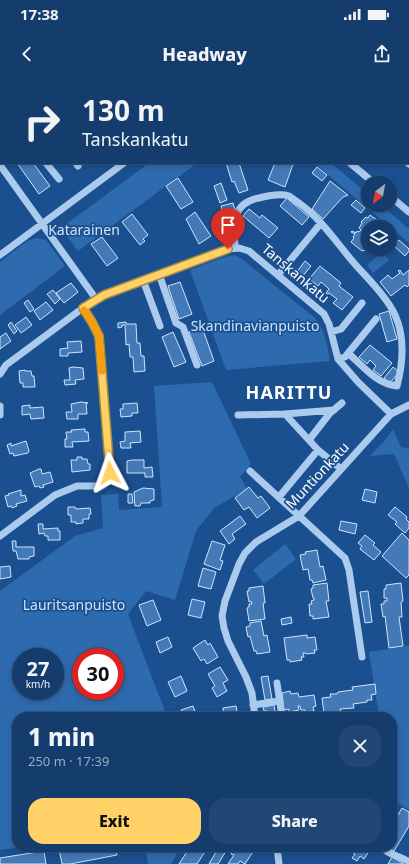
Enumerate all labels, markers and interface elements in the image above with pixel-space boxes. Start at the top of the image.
text: 17:38 [20,4,59,24]
text: Headway [162,42,247,66]
icon: back [16,43,38,65]
icon: share [371,43,393,65]
text: 130 m [82,91,165,129]
icon: right [16,96,68,148]
text: Tanskankatu [82,127,189,151]
north arrow [361,176,397,212]
map controls [361,176,397,256]
pin [211,208,245,249]
icon: arrive [217,214,239,236]
park label: Katarainen [48,220,120,239]
button: layers [361,220,397,256]
street label: Tanskankatu [258,239,334,307]
park label: Skandinavianpuisto [191,316,319,335]
district label: HARITTU [246,380,332,404]
street label: Muntionkatu [281,438,353,512]
position arrow [89,452,131,494]
park label: Lauritsanpuisto [23,595,125,614]
speed limit sign: 30 [72,648,124,700]
text: 27 [27,655,49,682]
text: km/h [26,677,50,691]
text: 1 min [28,720,95,753]
button: close [339,725,381,767]
text: 250 m · 17:39 [28,752,109,770]
button: Exit [28,798,201,844]
button: Share [209,798,381,844]

